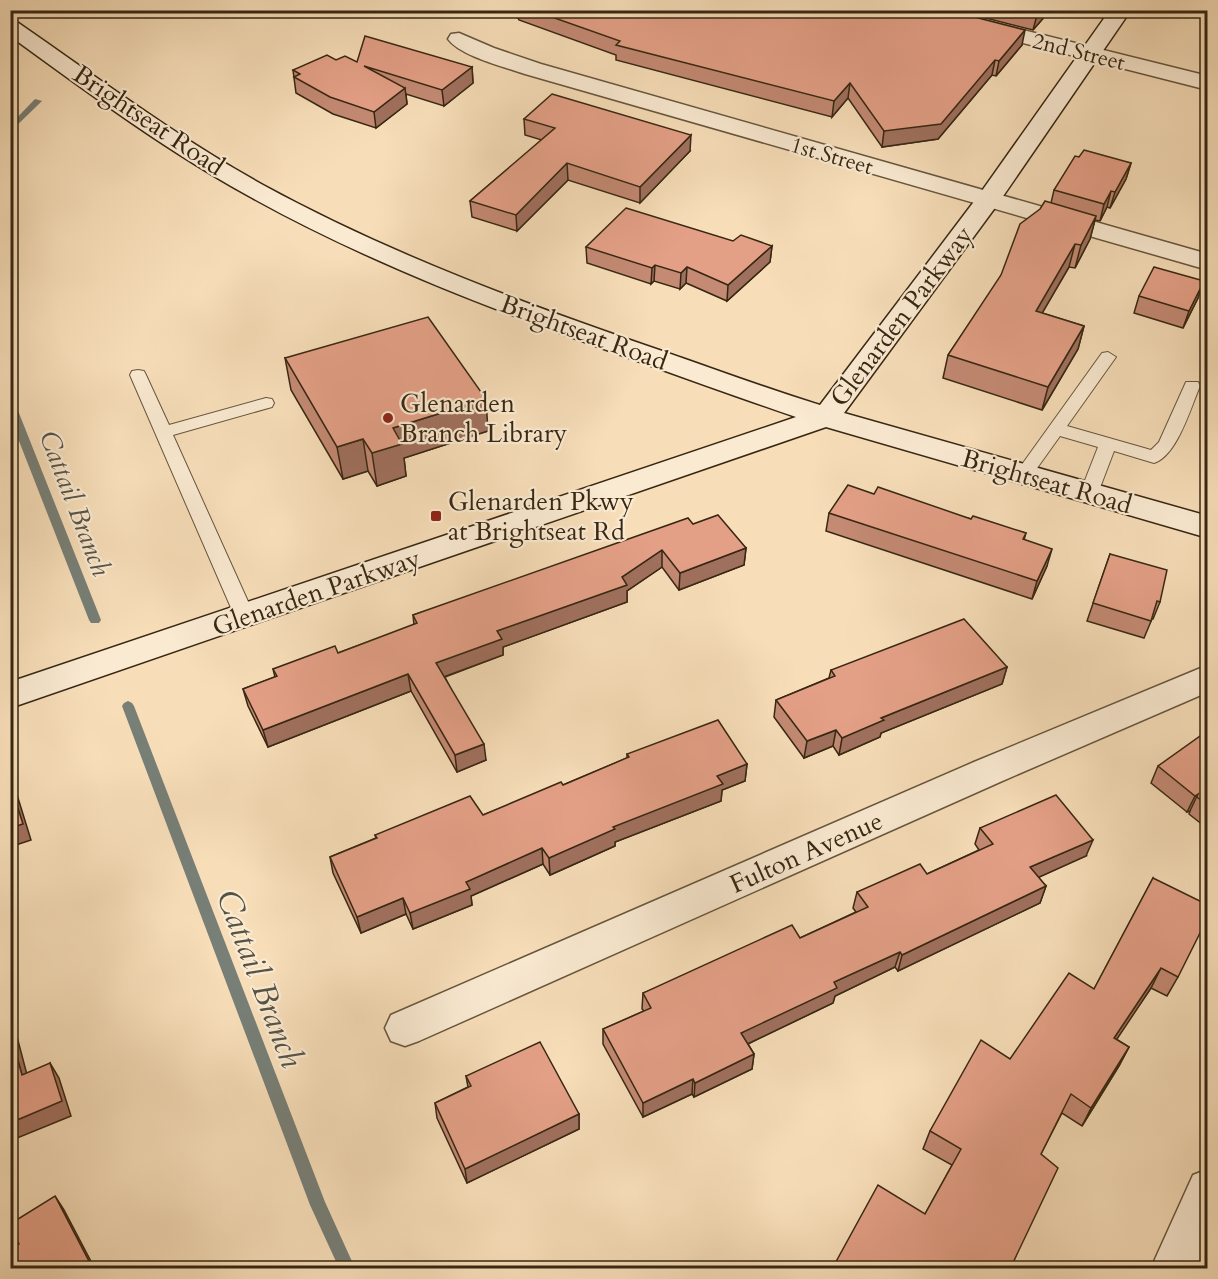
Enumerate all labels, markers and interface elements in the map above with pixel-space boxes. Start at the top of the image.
street label: 2nd Street [1029,26,1128,78]
street label: Brightseat Road [66,57,231,184]
street label: 1st Street [787,130,876,182]
street label: Glenarden Parkway [822,219,981,414]
street label: Brightseat Road [495,286,672,379]
place label: Glenarden Branch Library [400,386,567,451]
marker: Glenarden Branch Library [381,411,395,425]
water label: Cattail Branch [30,425,119,581]
street label: Brightseat Road [958,440,1136,523]
place label: Glenarden Pkwy at Brightseat Rd [448,484,634,549]
marker: Glenarden Pkwy at Brightseat Rd [429,509,443,523]
street label: Glenarden Parkway [208,540,425,644]
street label: Fulton Avenue [724,803,888,902]
water label: Cattail Branch [205,883,314,1074]

